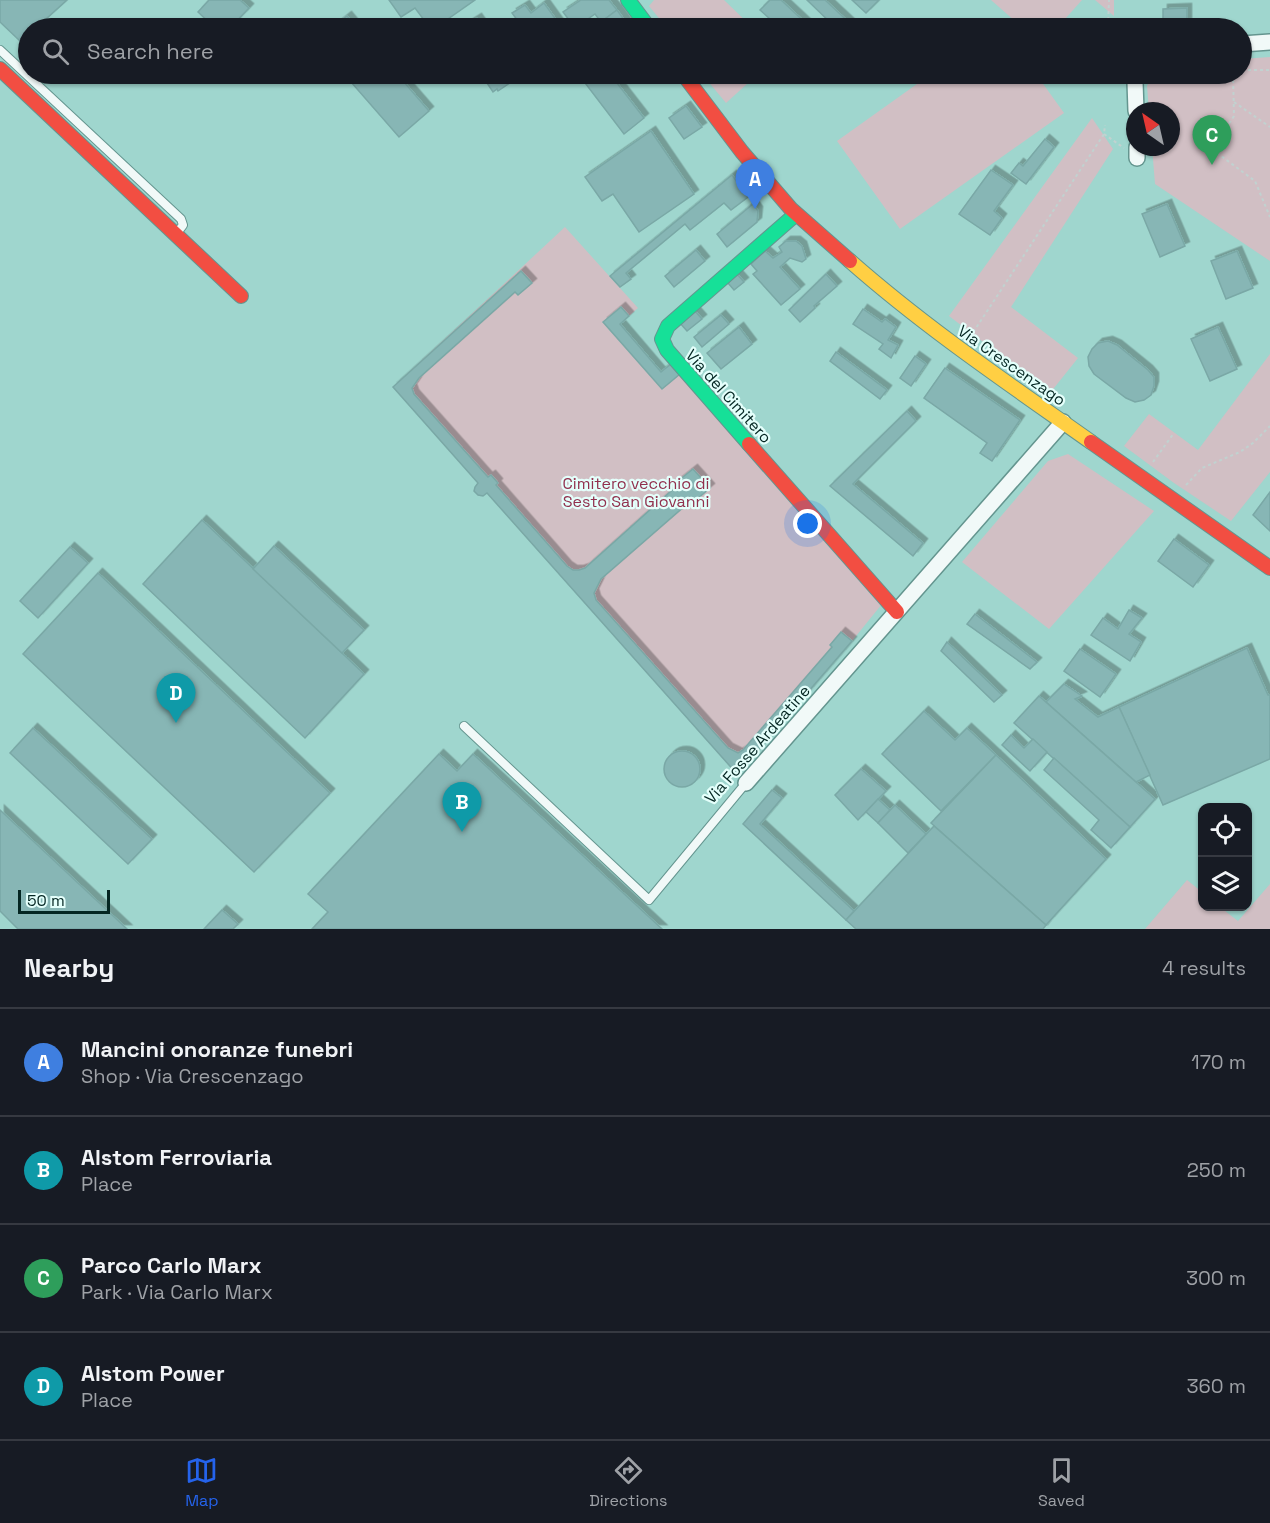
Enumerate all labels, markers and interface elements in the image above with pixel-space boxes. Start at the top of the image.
search box [18,18,1252,84]
icon: search [39,35,72,68]
text: Search here [87,37,214,65]
north arrow [1126,102,1180,156]
pin: C [1192,116,1232,165]
pin: A [736,160,774,209]
street label: Via Crescenzago [954,320,1070,411]
street label: Via del Cimitero [681,345,776,448]
park label: Cimitero vecchio di Sesto San Giovanni [562,473,710,512]
your location [793,509,822,538]
pin: D [156,674,195,723]
street label: Via Fosse Ardeatine [700,681,815,808]
pin: B [442,782,482,832]
map controls [1198,803,1252,911]
button: locate [1198,803,1252,857]
button: layers [1198,857,1252,911]
scale bar [18,887,110,914]
text: 50 m [27,890,65,911]
text: Nearby [24,951,114,985]
text: 4 results [1162,955,1246,981]
text: Mancini onoranze funebri [81,1035,353,1063]
text: A [37,1049,50,1075]
text: 170 m [1191,1049,1246,1075]
text: Shop · Via Crescenzago [81,1063,304,1089]
text: Alstom Ferroviaria [81,1143,272,1171]
text: B [37,1157,50,1183]
text: 250 m [1187,1157,1246,1183]
text: Place [81,1171,133,1197]
text: Parco Carlo Marx [81,1251,261,1279]
text: C [37,1265,50,1291]
text: 300 m [1186,1265,1246,1291]
text: Park · Via Carlo Marx [81,1279,273,1305]
text: Alstom Power [81,1359,225,1387]
text: D [37,1373,50,1399]
text: 360 m [1187,1373,1246,1399]
text: Place [81,1387,133,1413]
tab: Map [185,1454,219,1511]
tab: Directions [589,1454,668,1511]
tab: Saved [1038,1454,1085,1511]

